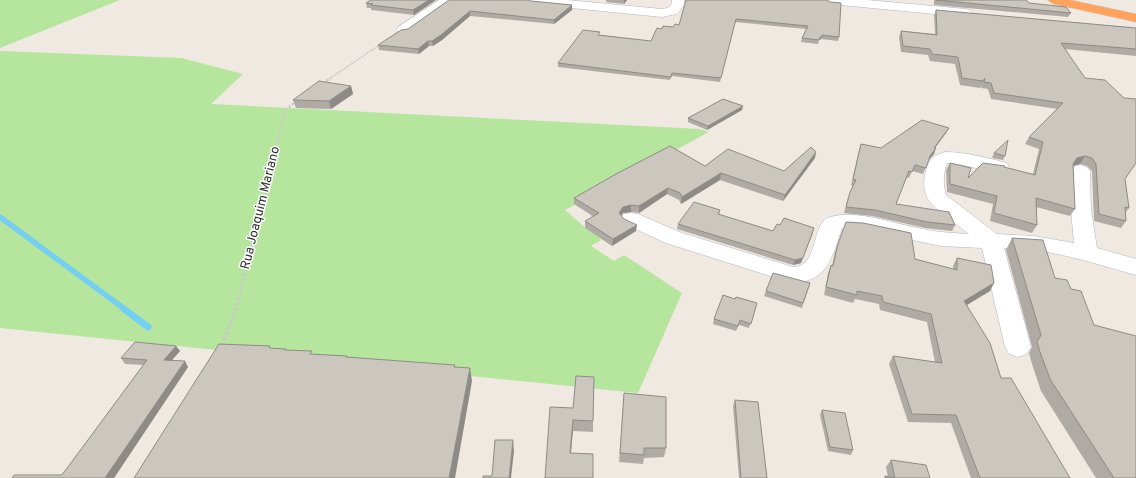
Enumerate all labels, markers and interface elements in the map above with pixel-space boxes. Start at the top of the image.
street label: Rua Joaquim Mariano [238,145,284,271]

